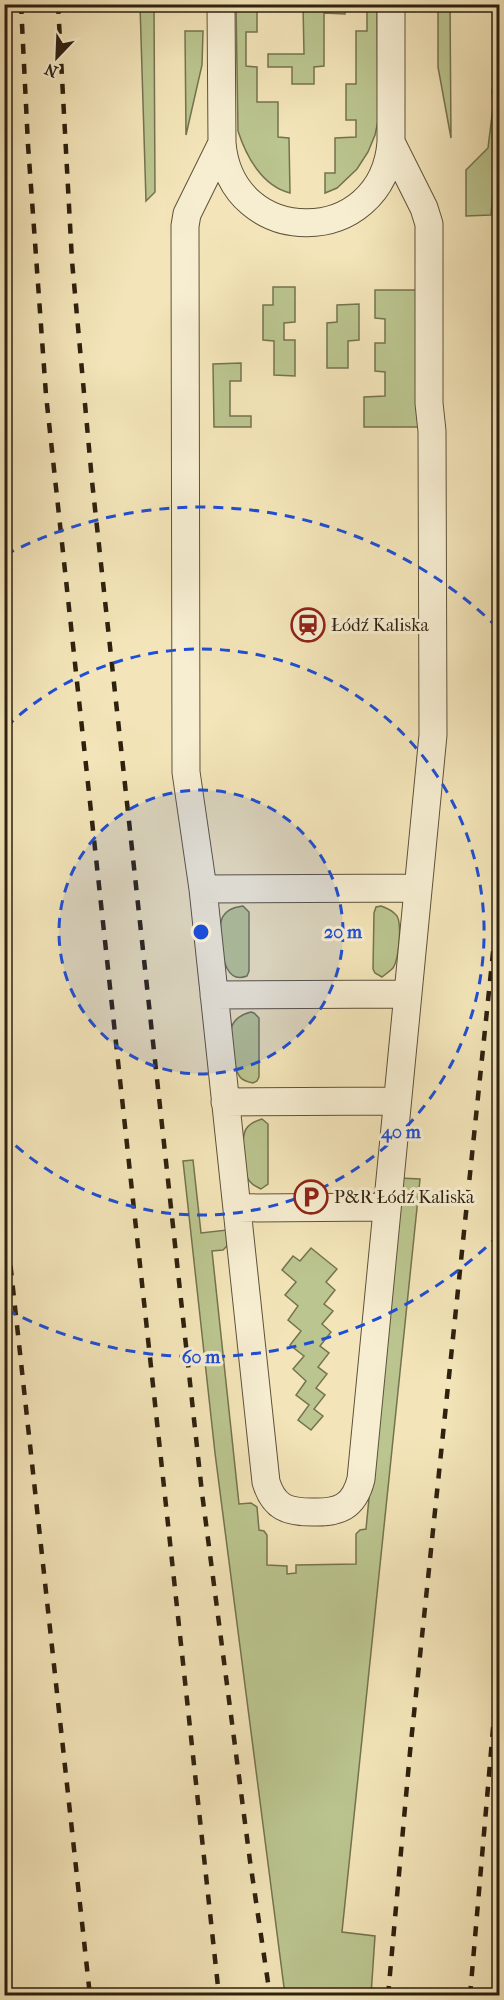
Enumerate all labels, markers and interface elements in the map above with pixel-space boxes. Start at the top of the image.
north arrow [27,27,87,87]
text: N [41,59,61,81]
station icon: Łódź Kaliska [290,607,326,643]
place label: Łódź Kaliska [331,615,429,636]
centre of rings [191,922,211,942]
text: 20 m [324,922,363,943]
text: 40 m [380,1122,422,1143]
parking icon: P&R Łódź Kaliska [293,1179,329,1215]
place label: P&R Łódź Kaliska [334,1187,475,1208]
text: 60 m [182,1347,221,1368]

